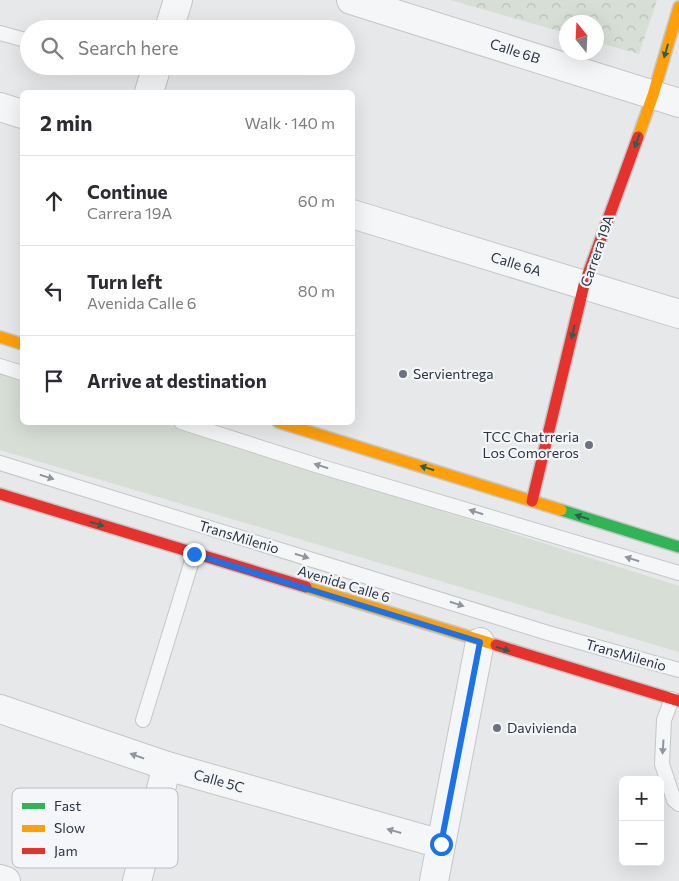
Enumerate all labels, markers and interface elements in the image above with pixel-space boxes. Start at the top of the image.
north arrow [559,15,604,60]
search box [20,20,355,75]
icon: search [38,34,66,62]
street label: Calle 6B [488,34,542,67]
text: Search here [78,36,178,59]
one-way arrow [662,44,670,59]
text: 2 min [40,110,92,135]
text: Walk · 140 m [245,113,335,132]
one-way arrow [633,134,641,149]
text: Continue [87,180,167,203]
icon: ahead [40,187,68,215]
text: 60 m [298,191,335,210]
text: Carrera 19A [87,203,172,222]
street label: Carrera 19A [576,213,617,289]
street label: Calle 6A [489,248,544,279]
text: Turn left [87,270,162,293]
icon: left [40,277,68,305]
text: 80 m [298,281,335,300]
text: Avenida Calle 6 [87,293,196,312]
one-way arrow [569,324,577,339]
place label: Servientrega [413,365,494,382]
icon: arrive [40,367,68,395]
marker: Servientrega [397,368,409,380]
text: Arrive at destination [87,369,267,392]
place label: TCC Chatrreria Los Comoreros [482,428,579,461]
marker: TCC Chatrreria Los Comoreros [583,439,595,451]
one-way arrow [313,462,328,470]
one-way arrow [420,464,435,472]
one-way arrow [39,474,54,482]
one-way arrow [469,508,484,516]
one-way arrow [575,513,590,520]
street label: TransMilenio [197,516,281,557]
one-way arrow [89,520,104,528]
route end [183,543,206,566]
one-way arrow [295,553,310,561]
one-way arrow [625,554,640,562]
street label: Avenida Calle 6 [296,561,392,606]
one-way arrow [450,601,465,609]
street label: TransMilenio [584,635,668,674]
one-way arrow [496,645,511,653]
place label: Davivienda [507,719,577,736]
marker: Davivienda [491,722,503,734]
one-way arrow [658,739,666,755]
one-way arrow [129,752,144,760]
street label: Calle 5C [192,765,246,796]
map controls [619,776,664,866]
button: + [619,776,664,821]
legend [12,788,178,868]
text: Fast [54,797,81,814]
text: Slow [54,819,85,836]
button: − [619,821,664,866]
one-way arrow [386,826,401,834]
route start [430,833,453,856]
text: Jam [54,842,78,859]

